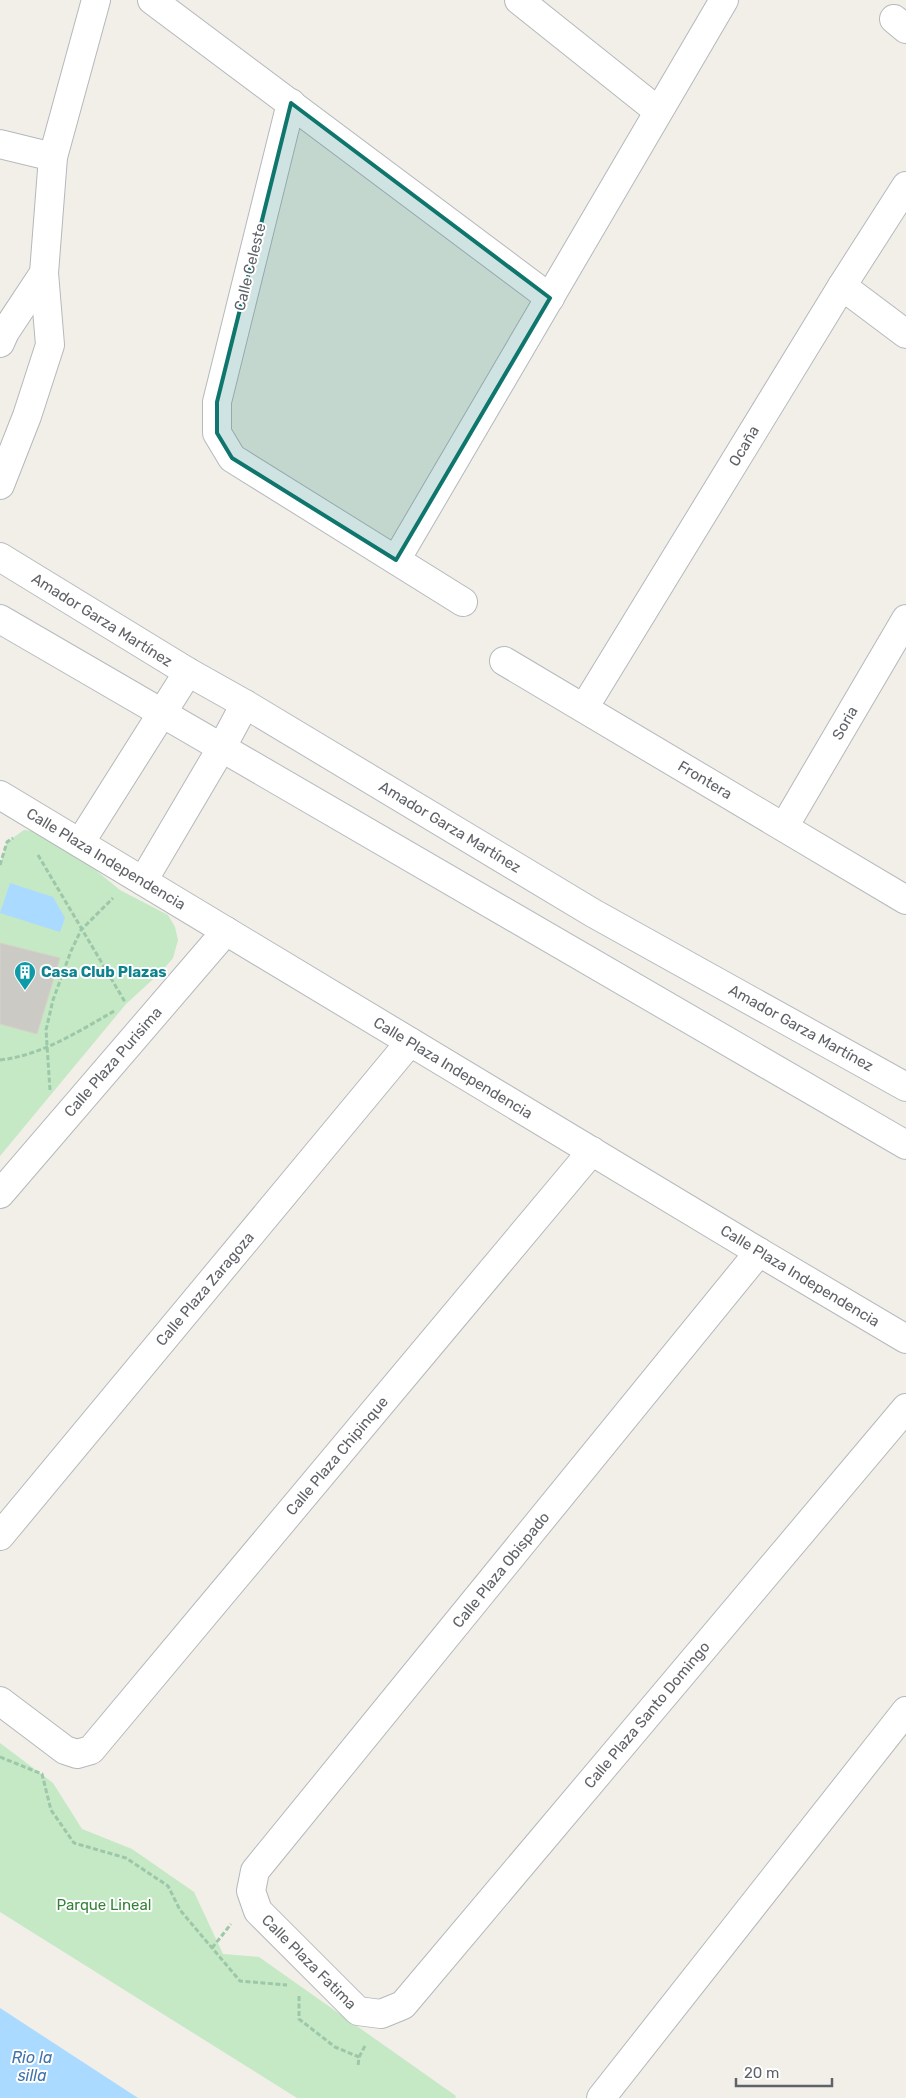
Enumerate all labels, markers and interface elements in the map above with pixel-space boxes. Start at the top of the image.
street label: Calle Celeste [230,221,270,313]
street label: Ocaña [725,422,763,470]
street label: Amador Garza Martínez [28,569,176,671]
street label: Soria [828,703,862,743]
street label: Frontera [675,757,735,803]
street label: Amador Garza Martínez [376,777,525,877]
street label: Calle Plaza Independencia [23,804,189,914]
building icon: Casa Club Plazas [13,960,37,991]
place label: Casa Club Plazas [41,963,167,981]
street label: Amador Garza Martínez [726,981,877,1075]
street label: Calle Plaza Purisima [60,1003,166,1121]
street label: Calle Plaza Independencia [370,1013,536,1123]
street label: Calle Plaza Independencia [717,1221,883,1331]
street label: Calle Plaza Zaragoza [152,1228,258,1350]
street label: Calle Plaza Chipinque [282,1393,392,1519]
street label: Calle Plaza Obispado [449,1508,553,1632]
street label: Calle Plaza Santo Domingo [580,1638,714,1792]
park label: Parque Lineal [57,1896,151,1914]
street label: Calle Plaza Fatima [258,1911,360,2013]
water label: Rio la silla [12,2048,52,2085]
scale bar [736,2056,832,2088]
text: 20 m [744,2064,779,2082]

